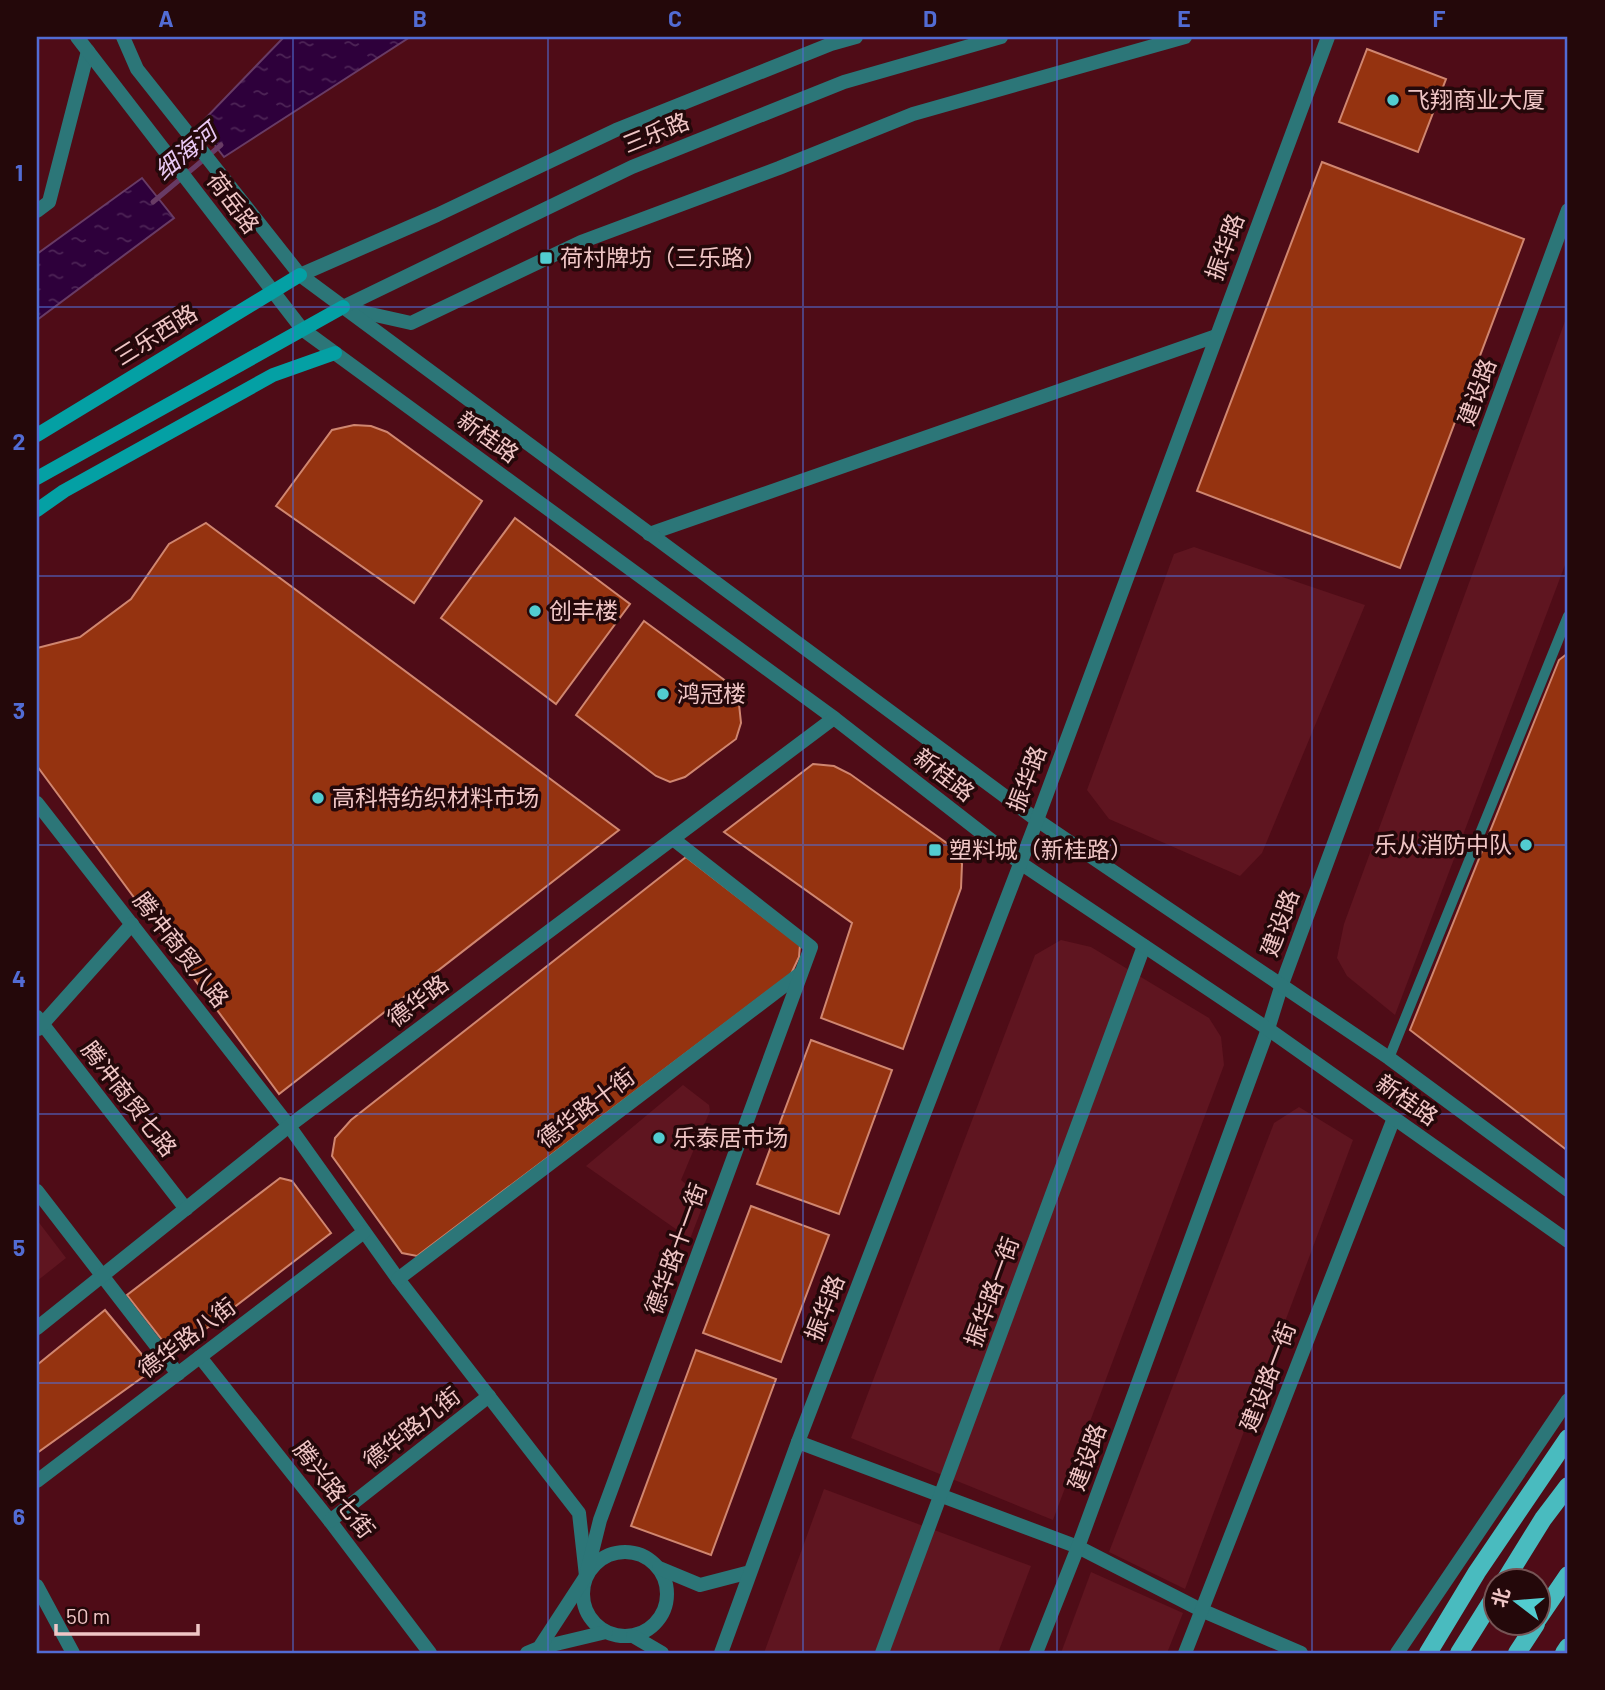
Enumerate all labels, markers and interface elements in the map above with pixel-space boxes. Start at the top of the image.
text: A [158,4,174,32]
text: B [413,4,427,32]
text: C [668,4,682,32]
text: D [923,4,937,32]
text: E [1177,4,1191,32]
text: F [1433,4,1446,32]
place label: 飞翔商业大厦 [1407,85,1545,113]
marker: 飞翔商业大厦 [1385,92,1401,108]
street label: 三乐路 [618,106,693,158]
water label: 细海河 [148,114,225,185]
text: 1 [15,158,23,186]
street label: 荷岳路 [202,166,266,238]
street label: 振华路 [1199,209,1249,284]
place label: 荷村牌坊（三乐路） [560,243,767,271]
marker: 荷村牌坊（三乐路） [538,250,554,266]
street label: 三乐西路 [109,298,202,370]
street label: 建设路 [1451,354,1501,429]
street label: 新桂路 [452,405,525,468]
text: 2 [13,427,25,455]
place label: 创丰楼 [549,596,618,624]
marker: 创丰楼 [527,603,543,619]
place label: 鸿冠楼 [677,679,746,707]
marker: 鸿冠楼 [655,686,671,702]
text: 3 [13,696,25,724]
street label: 振华路 [1001,741,1052,816]
street label: 新桂路 [909,742,980,806]
place label: 高科特纺织材料市场 [332,783,539,811]
marker: 高科特纺织材料市场 [310,790,326,806]
place label: 乐从消防中队 [1374,830,1512,858]
place label: 塑料城（新桂路） [949,835,1133,863]
marker: 乐从消防中队 [1518,837,1534,853]
marker: 塑料城（新桂路） [927,842,943,858]
street label: 建设路 [1254,885,1304,960]
street label: 腾冲商贸八路 [128,886,235,1012]
text: 4 [12,964,26,992]
street label: 德华路 [381,968,453,1032]
street label: 腾冲商贸七路 [76,1035,183,1161]
street label: 德华路十街 [531,1061,640,1153]
street label: 新桂路 [1371,1068,1444,1130]
place label: 乐泰居市场 [673,1123,788,1151]
marker: 乐泰居市场 [651,1130,667,1146]
street label: 德华路十一街 [638,1179,712,1318]
text: 5 [13,1233,25,1261]
street label: 振华路一街 [958,1233,1024,1350]
street label: 振华路 [799,1270,850,1345]
street label: 德华路八街 [132,1291,241,1383]
street label: 建设路一街 [1233,1318,1301,1435]
street label: 德华路九街 [357,1381,465,1474]
street label: 建设路 [1061,1419,1111,1494]
street label: 腾兴路七街 [288,1435,381,1543]
text: 6 [13,1502,25,1530]
north arrow [1482,1568,1552,1638]
text: 北 [1487,1585,1514,1609]
scale bar [56,1592,198,1636]
text: 50 m [66,1603,110,1628]

